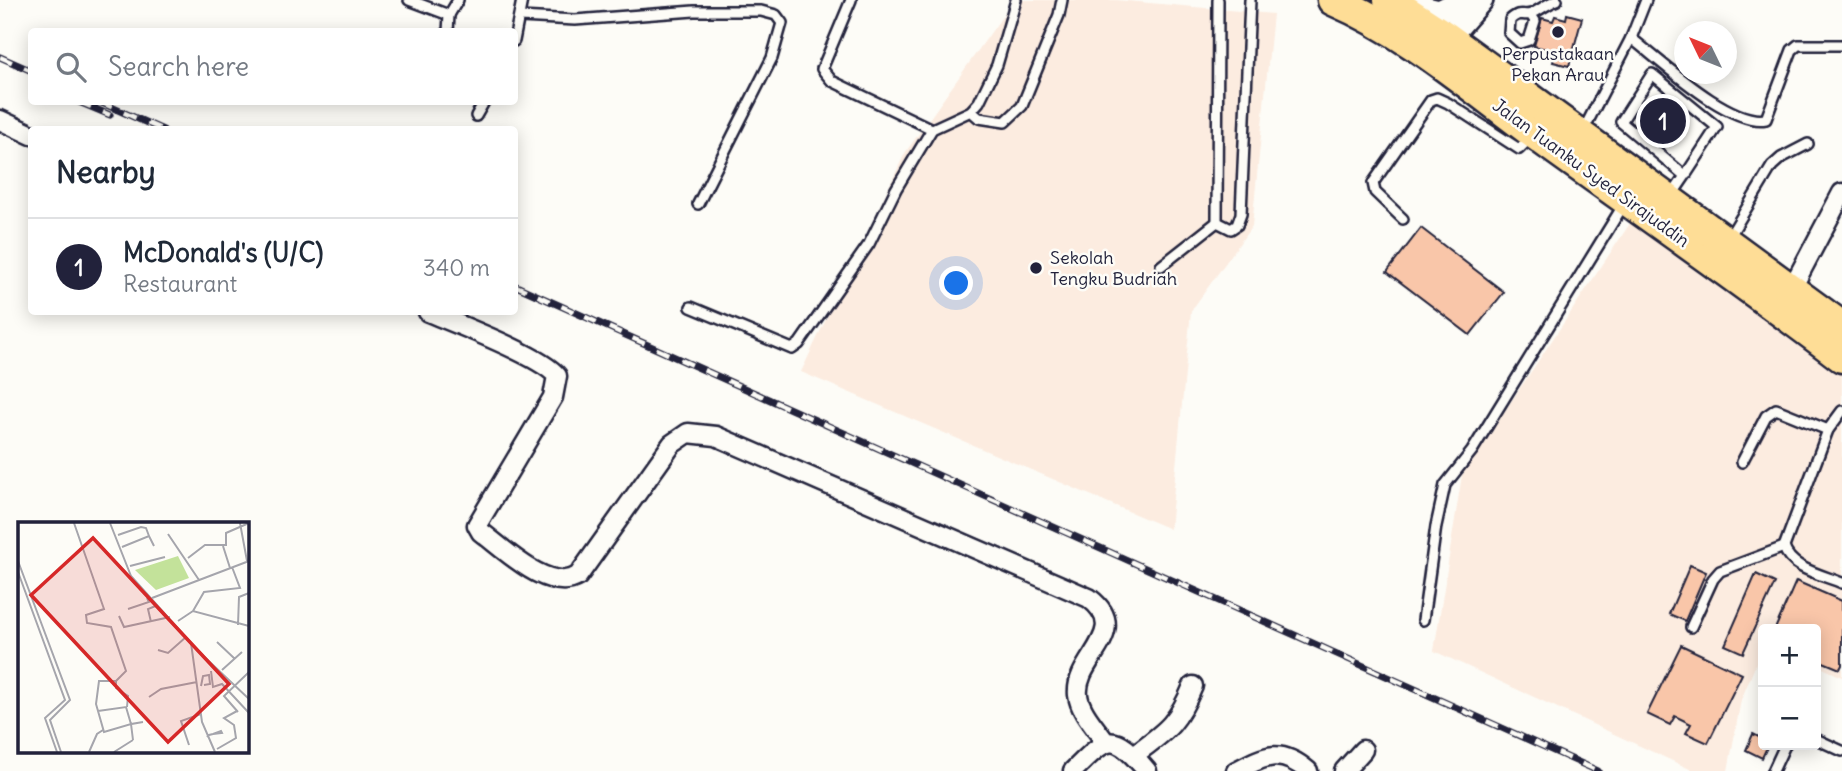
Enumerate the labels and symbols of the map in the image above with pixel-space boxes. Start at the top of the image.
north arrow [1674,21,1737,84]
marker: Perpustakaan Pekan Arau [1550,24,1566,40]
place label: Perpustakaan Pekan Arau [1502,42,1614,86]
street label: Jalan Tuanku Syed Sirajuddin [1488,93,1694,252]
pin: 1 [1640,95,1686,147]
place label: Sekolah Tengku Budriah [1050,246,1177,290]
marker: Sekolah Tengku Budriah [1028,260,1044,276]
your location [939,266,973,300]
inset map [18,522,248,754]

